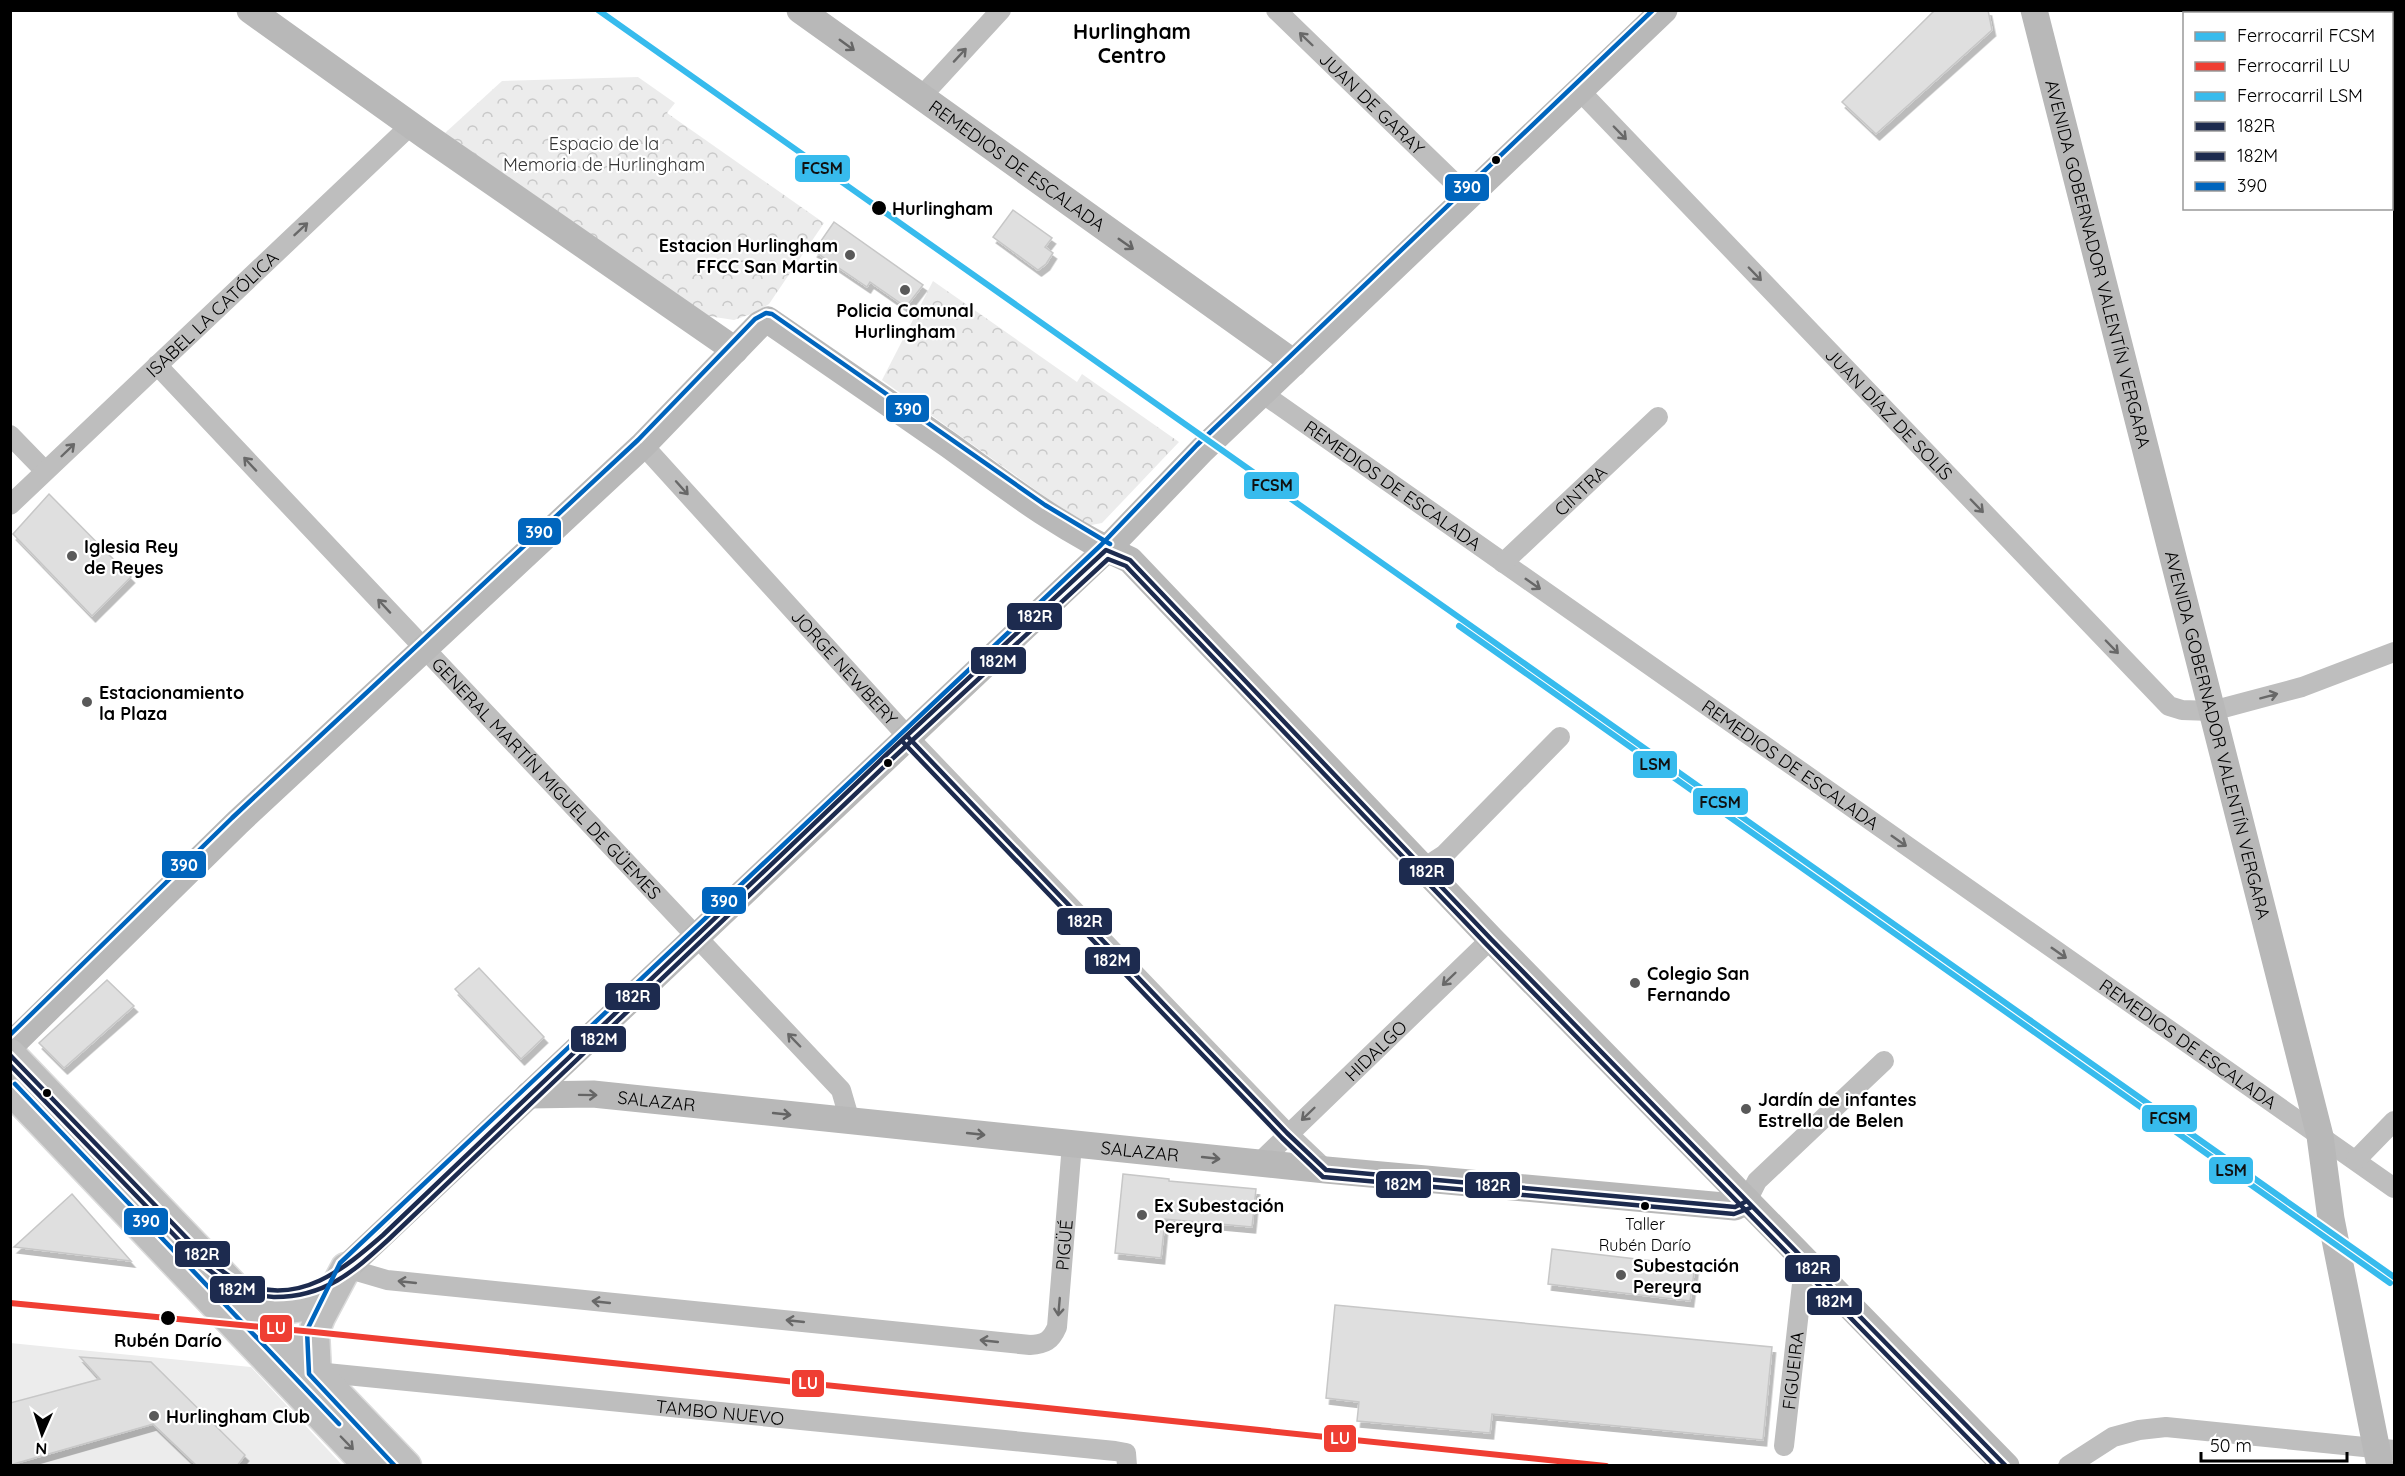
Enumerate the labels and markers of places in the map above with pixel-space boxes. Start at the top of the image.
unlabelled marker [1490,154,1502,166]
place label: Hurlingham [892,197,993,220]
marker: Hurlingham [870,199,888,217]
place label: Estacion Hurlingham FFCC San Martin [659,234,838,278]
marker: Estacion Hurlingham FFCC San Martin [843,248,857,262]
marker: Policia Comunal Hurlingham [898,283,912,297]
place label: Policia Comunal Hurlingham [836,299,974,343]
place label: Iglesia Rey de Reyes [84,535,178,579]
marker: Iglesia Rey de Reyes [65,549,79,563]
place label: Estacionamiento la Plaza [99,681,244,725]
marker: Estacionamiento la Plaza [80,695,94,709]
unlabelled marker [882,757,894,769]
place label: Colegio San Fernando [1647,962,1750,1006]
marker: Colegio San Fernando [1628,976,1642,990]
unlabelled marker [41,1087,53,1099]
place label: Jardín de infantes Estrella de Belen [1758,1088,1917,1132]
marker: Jardín de infantes Estrella de Belen [1739,1102,1753,1116]
place label: Ex Subestación Pereyra [1154,1194,1284,1238]
marker: Taller Rubén Darío [1639,1200,1651,1212]
marker: Ex Subestación Pereyra [1135,1208,1149,1222]
place label: Taller Rubén Darío [1599,1214,1691,1255]
place label: Subestación Pereyra [1633,1254,1739,1298]
marker: Subestación Pereyra [1614,1268,1628,1282]
marker: Rubén Darío [159,1309,177,1327]
place label: Rubén Darío [114,1329,222,1352]
place label: Hurlingham Club [166,1405,310,1428]
marker: Hurlingham Club [147,1409,161,1423]

